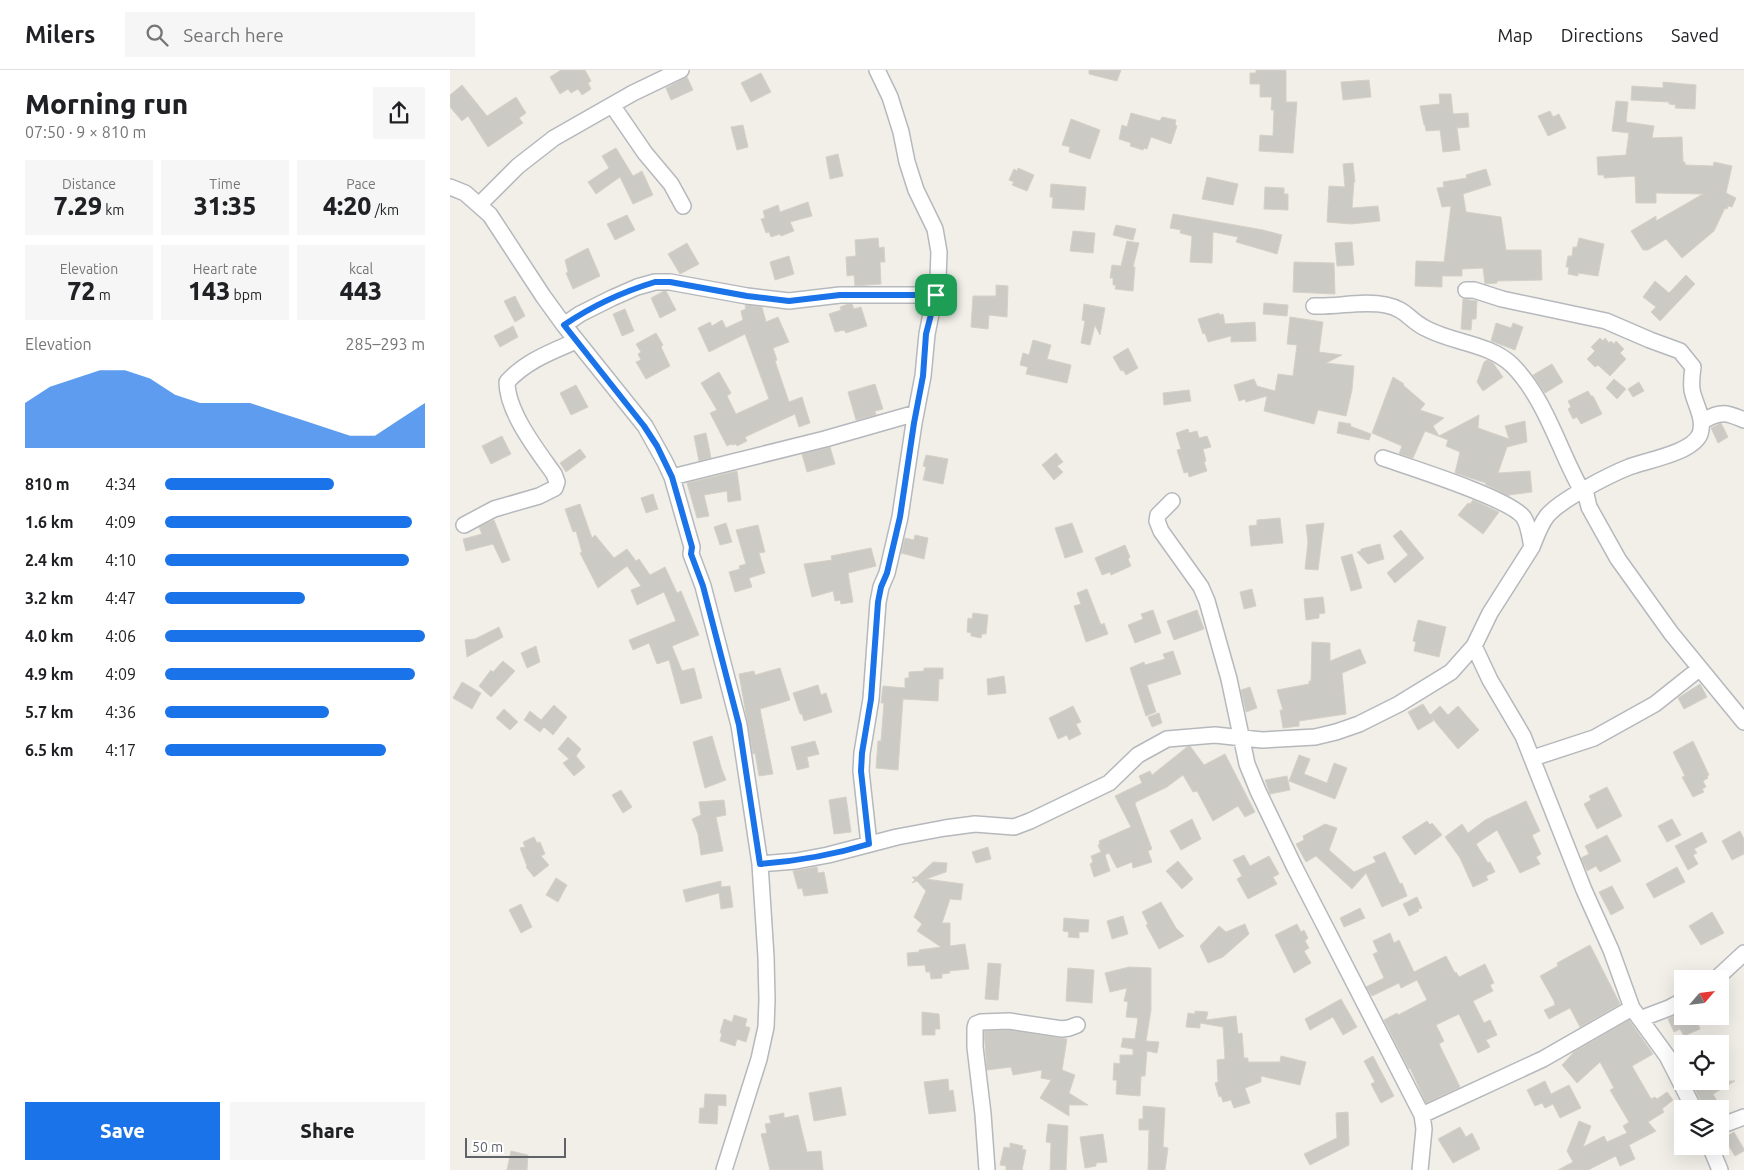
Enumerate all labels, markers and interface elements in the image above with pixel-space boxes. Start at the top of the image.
search box [125,12,475,57]
text: Milers [25,21,95,48]
icon: search [143,21,171,49]
text: Search here [183,24,284,46]
text: Map [1497,25,1533,45]
text: Directions [1561,25,1643,45]
text: Saved [1671,25,1719,45]
button: share [373,87,425,139]
text: Morning run [25,88,188,119]
text: 07:50 · 9 × 810 m [25,123,146,141]
text: Distance [62,176,116,192]
text: Time [209,176,241,192]
text: Pace [346,176,376,192]
text: 7.29 [54,192,102,220]
text: 31:35 [194,192,256,220]
text: 4:20 [323,192,371,220]
text: km [102,202,124,218]
text: /km [371,202,399,218]
text: Elevation [60,261,118,277]
text: Heart rate [193,261,257,277]
text: kcal [349,261,373,277]
pin [915,274,957,316]
text: 72 [67,277,95,305]
text: 143 [188,277,230,305]
text: 443 [340,277,382,305]
icon: arrive [922,281,950,309]
text: m [95,287,111,303]
text: bpm [230,287,262,303]
text: Elevation [25,335,92,353]
text: 285–293 m [345,335,425,353]
text: 810 m [25,475,70,493]
text: 4:34 [105,475,136,493]
text: 1.6 km [25,513,74,531]
text: 4:09 [105,513,136,531]
text: 2.4 km [25,551,74,569]
text: 4:10 [105,551,136,569]
text: 3.2 km [25,589,74,607]
text: 4:47 [105,589,136,607]
text: 4.0 km [25,627,74,645]
text: 4:06 [105,627,136,645]
text: 4.9 km [25,665,74,683]
text: 4:09 [105,665,136,683]
text: 5.7 km [25,703,74,721]
text: 4:36 [105,703,136,721]
text: 6.5 km [25,741,74,759]
text: 4:17 [105,741,136,759]
north arrow [1674,970,1729,1025]
map controls [1674,970,1729,1155]
button: locate [1674,1035,1729,1090]
button: layers [1674,1100,1729,1155]
button: Save [25,1102,220,1160]
button: Share [230,1102,425,1160]
scale bar [465,1135,566,1158]
text: 50 m [472,1139,503,1155]

